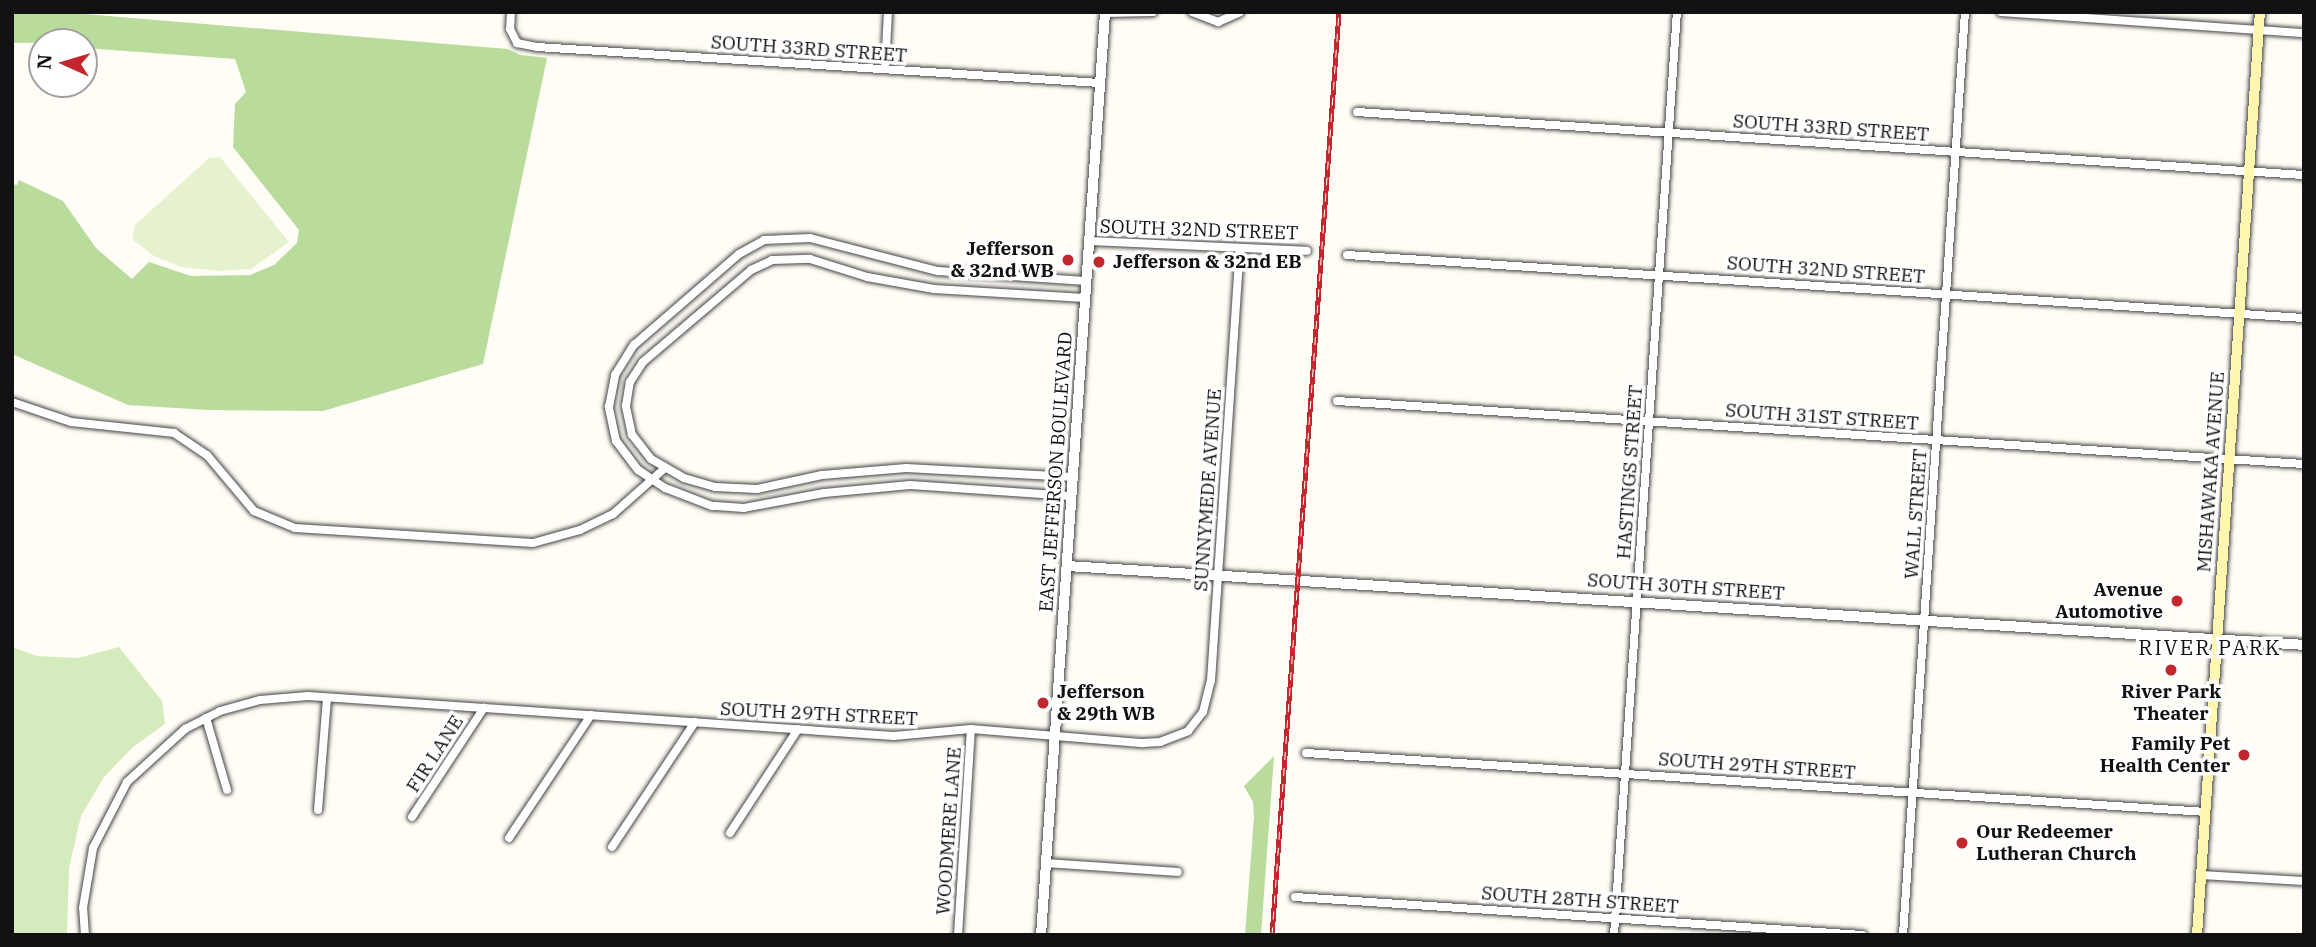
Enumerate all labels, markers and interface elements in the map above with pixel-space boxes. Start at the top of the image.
north arrow [28,28,98,98]
street label: SOUTH 33RD STREET [710,31,908,67]
text: N [32,53,57,70]
street label: SOUTH 33RD STREET [1732,110,1930,146]
street label: SOUTH 32ND STREET [1099,215,1299,245]
place label: Jefferson & 32nd WB [951,238,1054,282]
place label: Jefferson & 32nd EB [1113,251,1302,273]
marker: Jefferson & 32nd WB [1060,252,1076,268]
street label: SOUTH 32ND STREET [1726,252,1926,288]
marker: Jefferson & 32nd EB [1091,254,1107,270]
street label: EAST JEFFERSON BOULEVARD [1035,331,1077,613]
street label: MISHAWAKA AVENUE [2193,371,2229,573]
street label: HASTINGS STREET [1613,384,1647,560]
street label: SUNNYMEDE AVENUE [1190,388,1226,592]
street label: SOUTH 31ST STREET [1725,399,1919,435]
street label: WALL STREET [1900,448,1932,580]
street label: SOUTH 30TH STREET [1587,569,1785,605]
place label: Avenue Automotive [2055,579,2163,623]
marker: Avenue Automotive [2169,593,2185,609]
district label: RIVER PARK [2140,634,2280,660]
marker: River Park Theater [2163,662,2179,678]
place label: Jefferson & 29th WB [1057,681,1155,725]
place label: River Park Theater [2121,681,2221,725]
marker: Jefferson & 29th WB [1035,695,1051,711]
street label: SOUTH 29TH STREET [720,697,918,731]
street label: FIR LANE [402,711,468,797]
place label: Family Pet Health Center [2100,733,2230,777]
street label: WOODMERE LANE [932,746,966,916]
marker: Family Pet Health Center [2236,747,2252,763]
street label: SOUTH 29TH STREET [1658,748,1856,784]
place label: Our Redeemer Lutheran Church [1976,821,2137,865]
marker: Our Redeemer Lutheran Church [1954,835,1970,851]
street label: SOUTH 28TH STREET [1481,882,1679,918]

